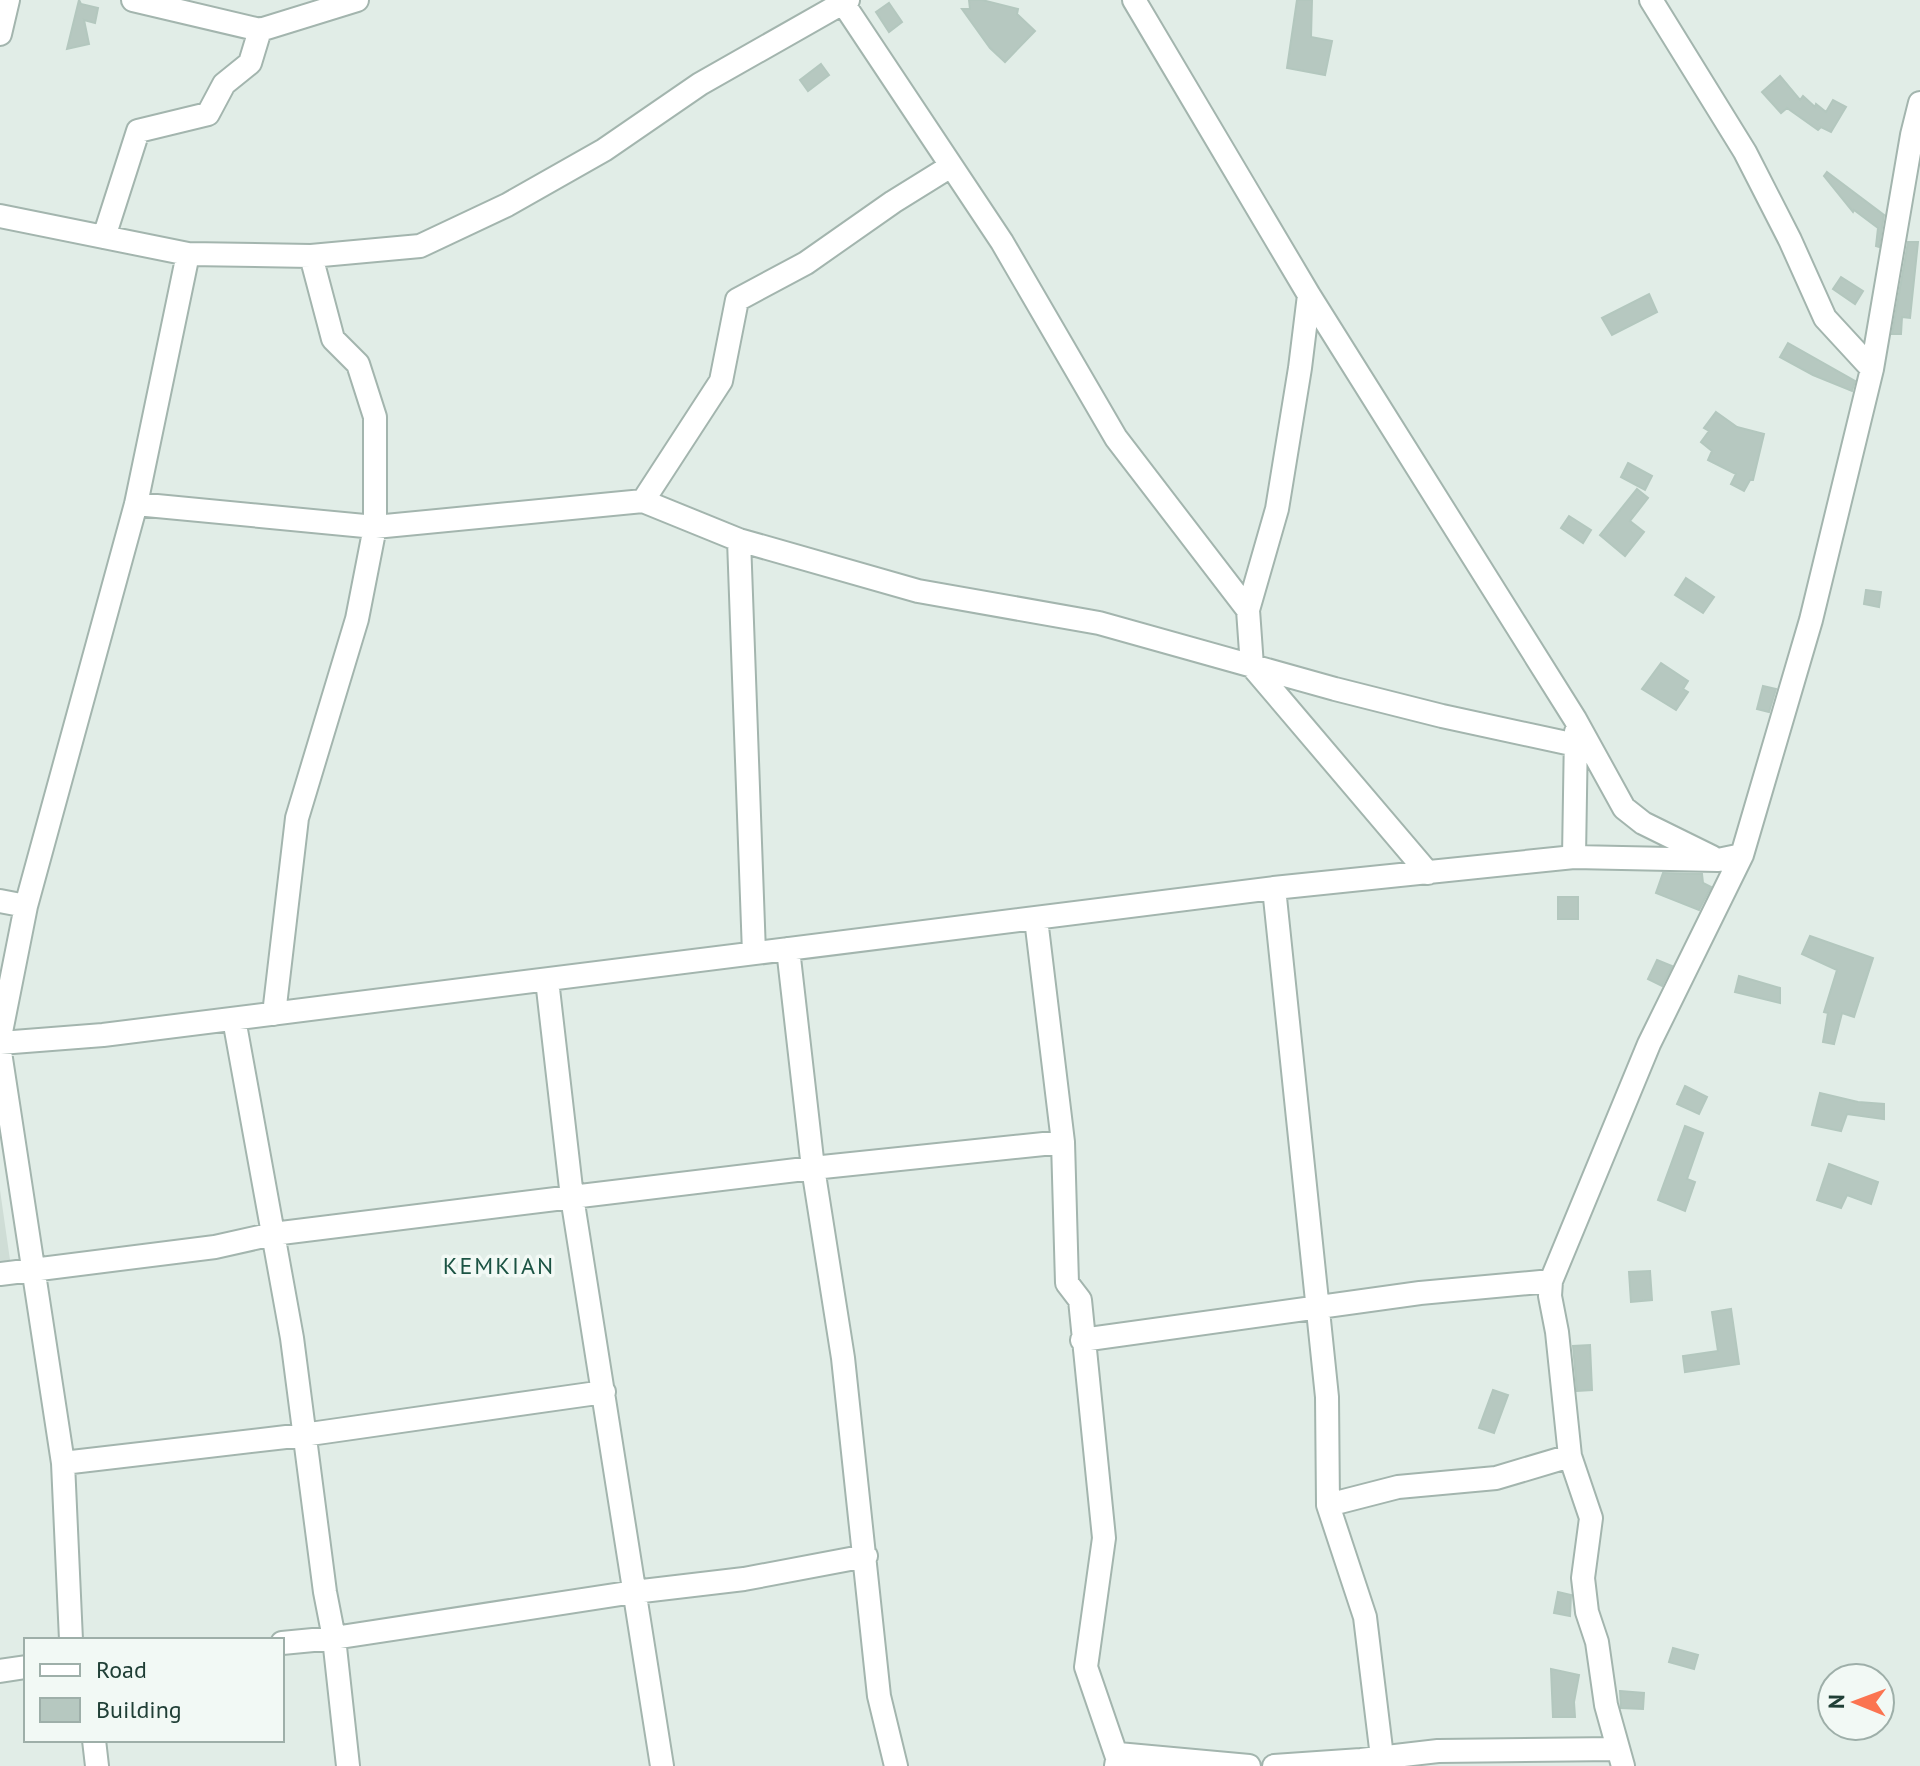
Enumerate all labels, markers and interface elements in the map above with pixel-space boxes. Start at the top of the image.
district label: KEMKIAN [443,1250,555,1281]
legend [24,1638,284,1742]
text: Road [96,1654,147,1685]
north arrow [1816,1662,1896,1742]
text: Building [96,1694,182,1725]
text: N [1822,1694,1850,1709]

